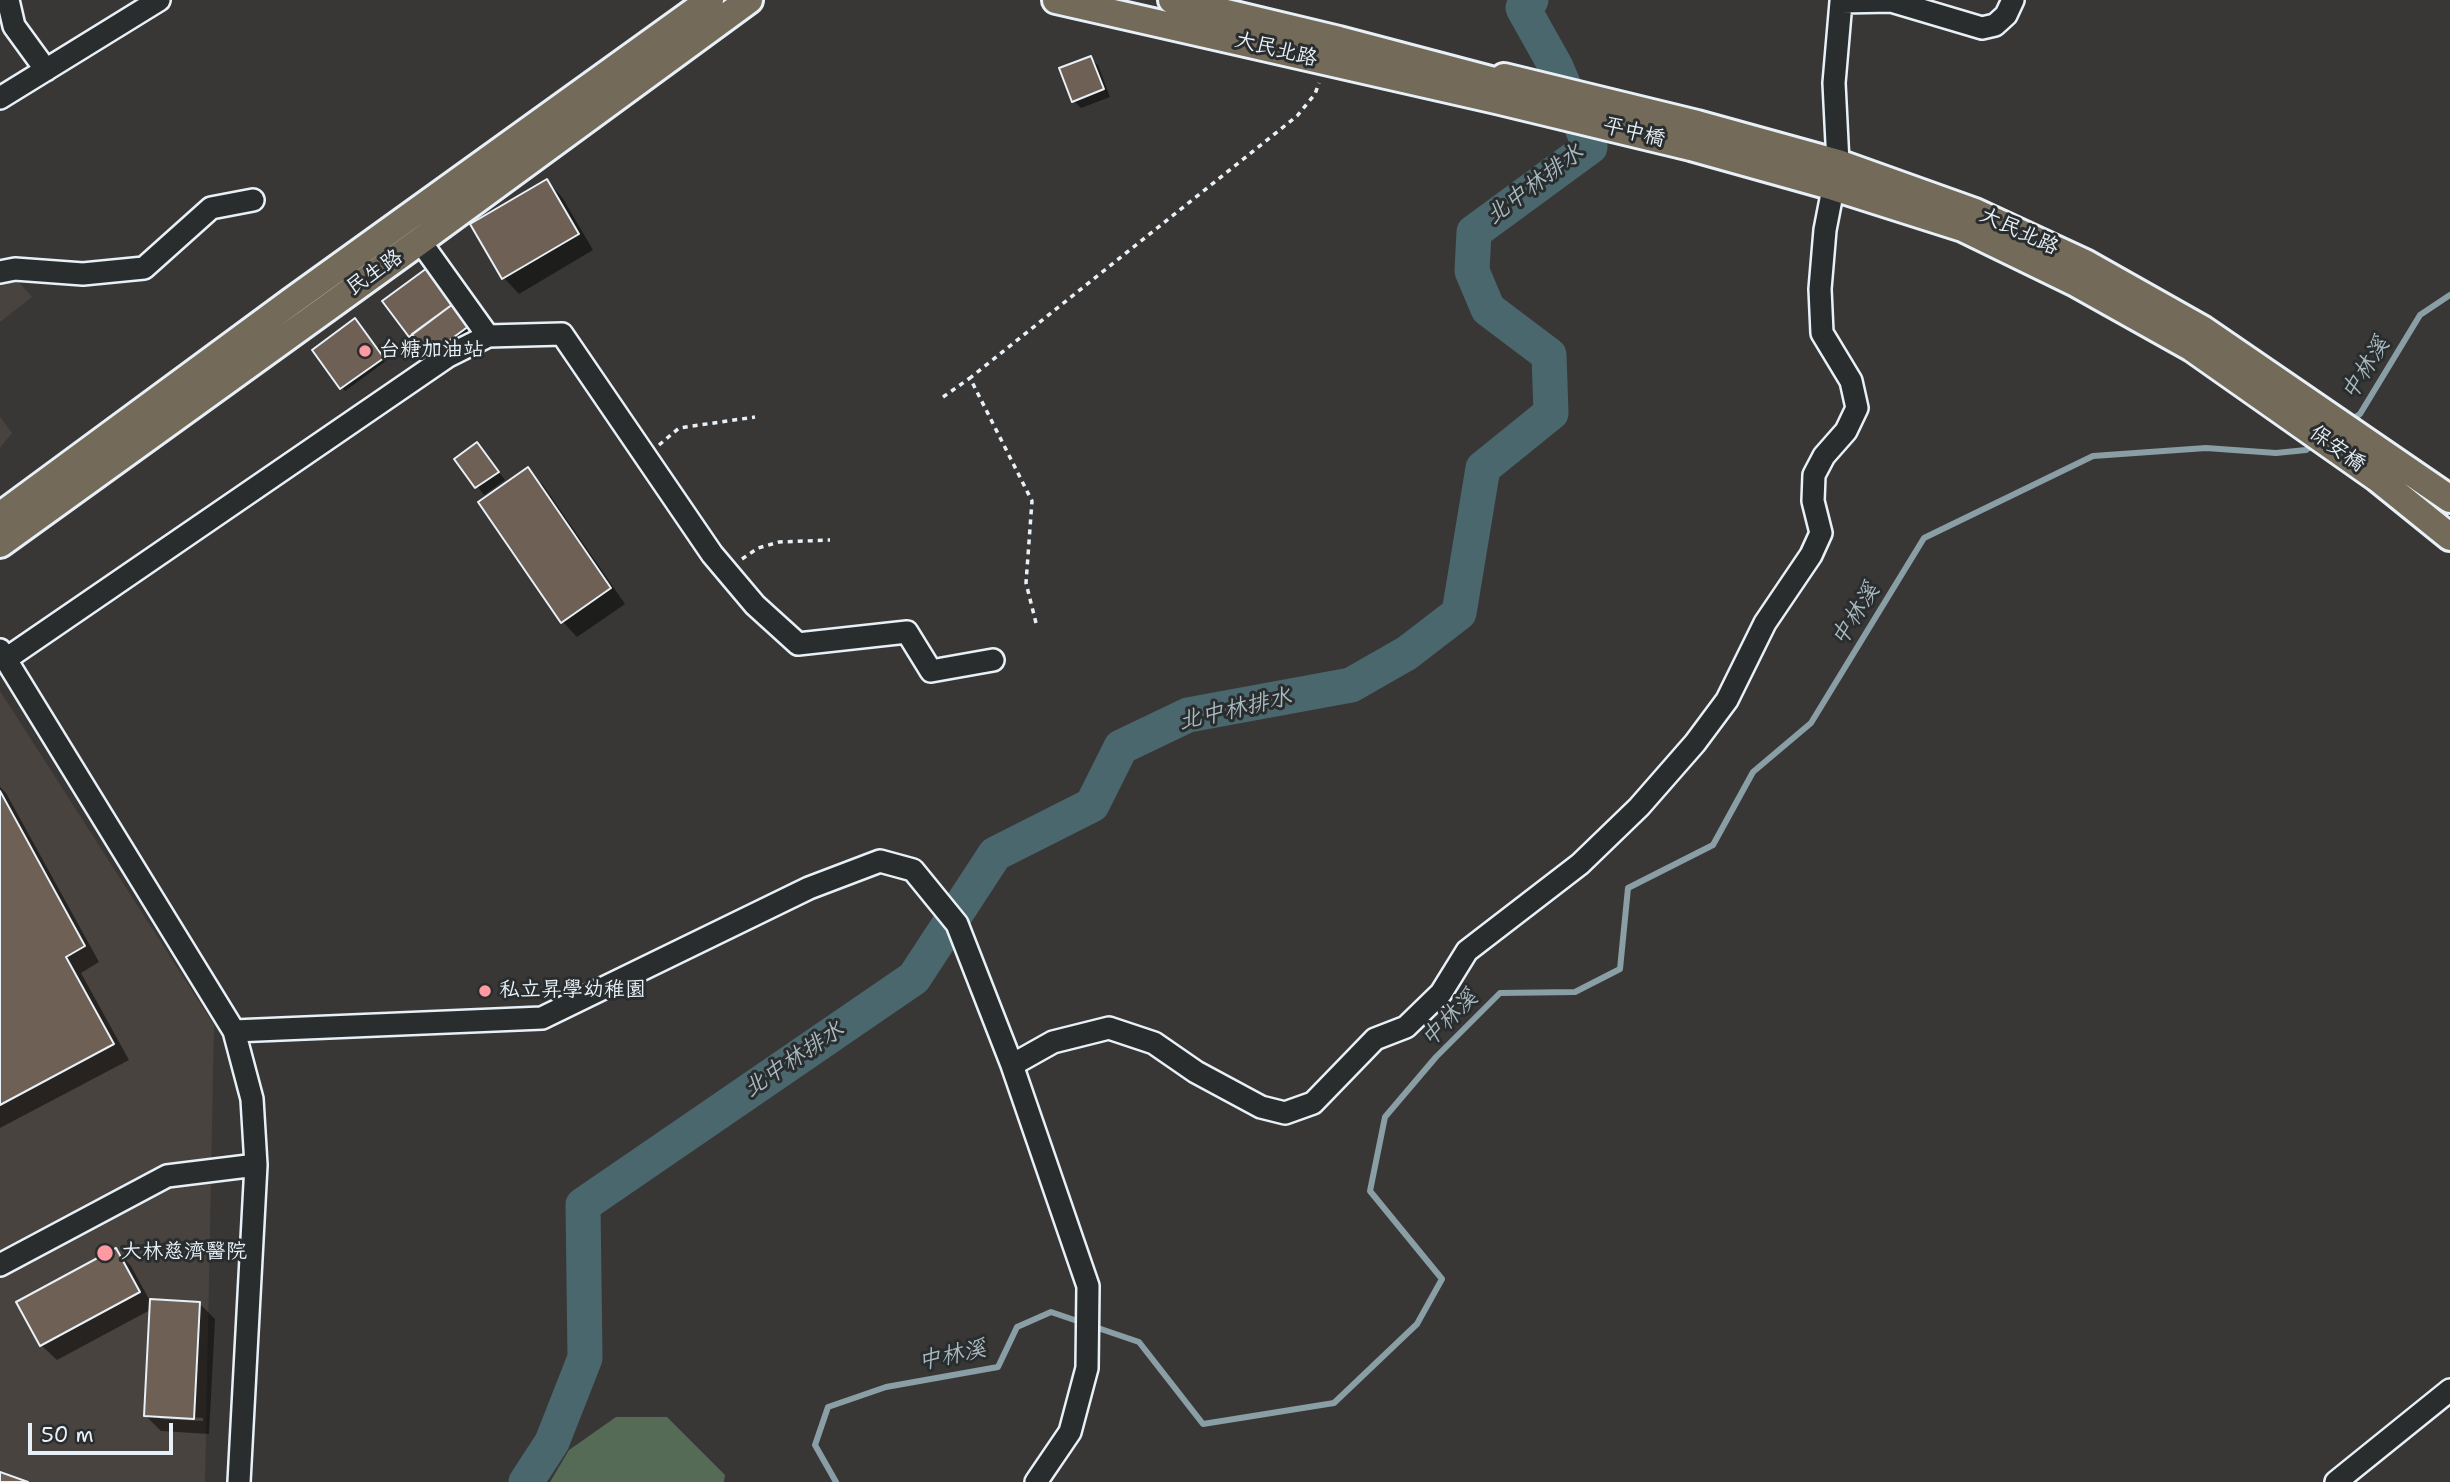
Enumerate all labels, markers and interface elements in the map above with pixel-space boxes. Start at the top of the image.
street label: 大民北路 [1232,28,1320,72]
street label: 平中橋 [1600,113,1668,153]
water label: 北中林排水 [1481,139,1589,231]
street label: 大民北路 [1976,203,2062,261]
street label: 民生路 [342,245,408,301]
water label: 中林溪 [2336,332,2396,406]
place label: 台糖加油站 [379,338,484,364]
marker: 台糖加油站 [357,343,373,359]
street label: 保安橋 [2304,420,2370,478]
water label: 中林溪 [1826,578,1886,652]
water label: 北中林排水 [1176,684,1294,736]
place label: 私立昇學幼稚園 [499,978,646,1004]
marker: 私立昇學幼稚園 [477,983,493,999]
water label: 中林溪 [1416,985,1484,1053]
water label: 北中林排水 [739,1016,849,1104]
place label: 大林慈濟醫院 [121,1240,247,1266]
marker: 大林慈濟醫院 [95,1243,115,1263]
water label: 中林溪 [915,1335,989,1377]
scale bar [32,1408,177,1452]
text: 50 m [41,1421,94,1449]

